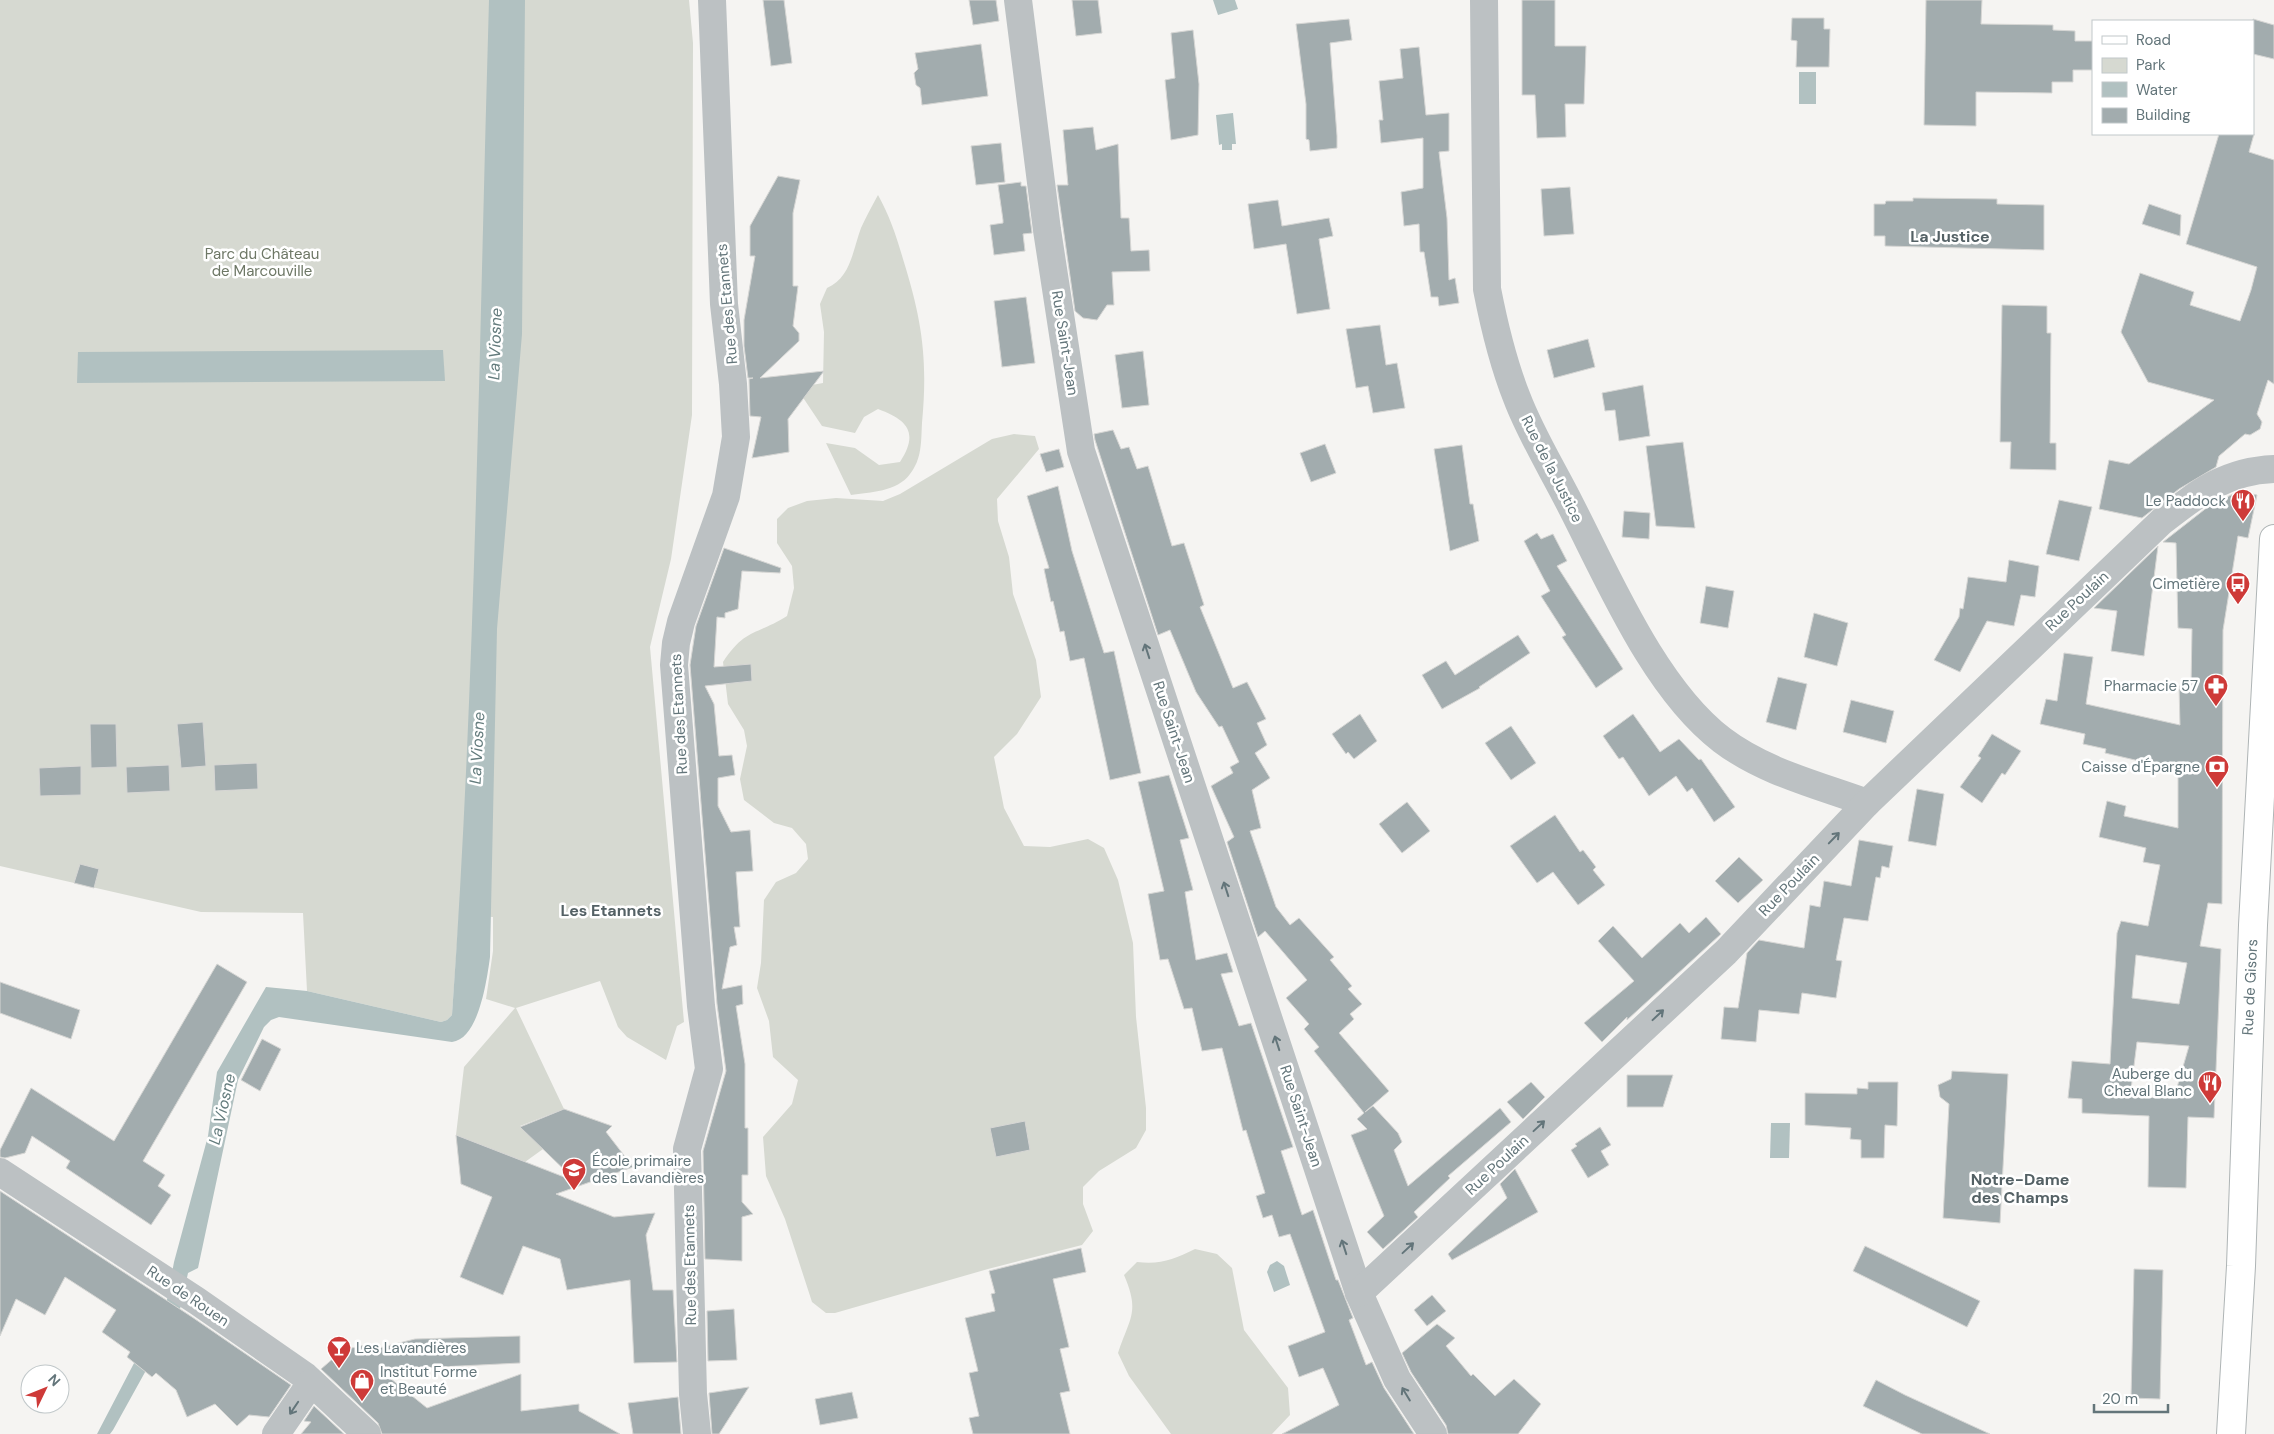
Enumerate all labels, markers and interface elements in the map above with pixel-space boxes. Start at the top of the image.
legend [2092,20,2254,135]
text: Road [2136,30,2171,50]
text: Park [2136,55,2166,75]
text: Water [2136,80,2178,100]
text: Building [2136,105,2191,125]
district label: La Justice [1910,226,1990,247]
street label: Rue des Etannets [712,243,742,365]
park label: Parc du Château de Marcouville [205,244,319,281]
street label: Rue Saint-Jean [1047,289,1083,397]
water label: La Viosne [483,308,507,380]
street label: Rue de la Justice [1516,412,1588,526]
restaurant icon: Le Paddock [2230,488,2256,522]
place label: Le Paddock [2146,491,2226,511]
street label: Rue Poulain [2041,567,2113,635]
bus stop icon: Cimetière [2225,571,2251,605]
place label: Cimetière [2152,574,2220,594]
one-way arrow [1142,644,1152,660]
street label: Rue des Etannets [666,653,692,775]
pharmacy icon: Pharmacie 57 [2203,673,2229,707]
place label: Pharmacie 57 [2104,676,2198,696]
street label: Rue Saint-Jean [1148,679,1200,785]
water label: La Viosne [465,711,489,785]
bank icon: Caisse d'Épargne [2204,754,2230,788]
place label: Caisse d'Épargne [2081,757,2200,777]
one-way arrow [1828,831,1840,844]
street label: Rue Poulain [1754,849,1824,921]
one-way arrow [1220,881,1230,897]
district label: Les Etannets [561,900,661,921]
street label: Rue de Gisors [2237,938,2263,1036]
one-way arrow [1652,1009,1665,1021]
one-way arrow [1271,1035,1281,1051]
street label: Rue Saint-Jean [1275,1063,1327,1169]
place label: Auberge du Cheval Blanc [2104,1064,2192,1101]
restaurant icon: Auberge du Cheval Blanc [2197,1070,2223,1104]
water label: La Viosne [204,1071,240,1147]
one-way arrow [1533,1120,1546,1132]
street label: Rue Poulain [1461,1131,1533,1199]
place label: École primaire des Lavandières [592,1151,704,1188]
school or university icon: École primaire des Lavandières [561,1157,587,1191]
district label: Notre-Dame des Champs [1971,1169,2069,1208]
street label: Rue des Etannets [679,1204,701,1326]
one-way arrow [1339,1240,1348,1255]
one-way arrow [1401,1242,1414,1254]
street label: Rue de Rouen [143,1261,233,1331]
bar icon: Les Lavandières [326,1335,352,1369]
place label: Les Lavandières [356,1338,467,1358]
place label: Institut Forme et Beauté [380,1362,477,1399]
north arrow [20,1364,70,1414]
shop icon: Institut Forme et Beauté [349,1368,375,1402]
text: N [44,1370,65,1390]
scale bar [2094,1382,2168,1414]
one-way arrow [1401,1386,1411,1401]
text: 20 m [2102,1389,2138,1409]
one-way arrow [289,1401,299,1415]

